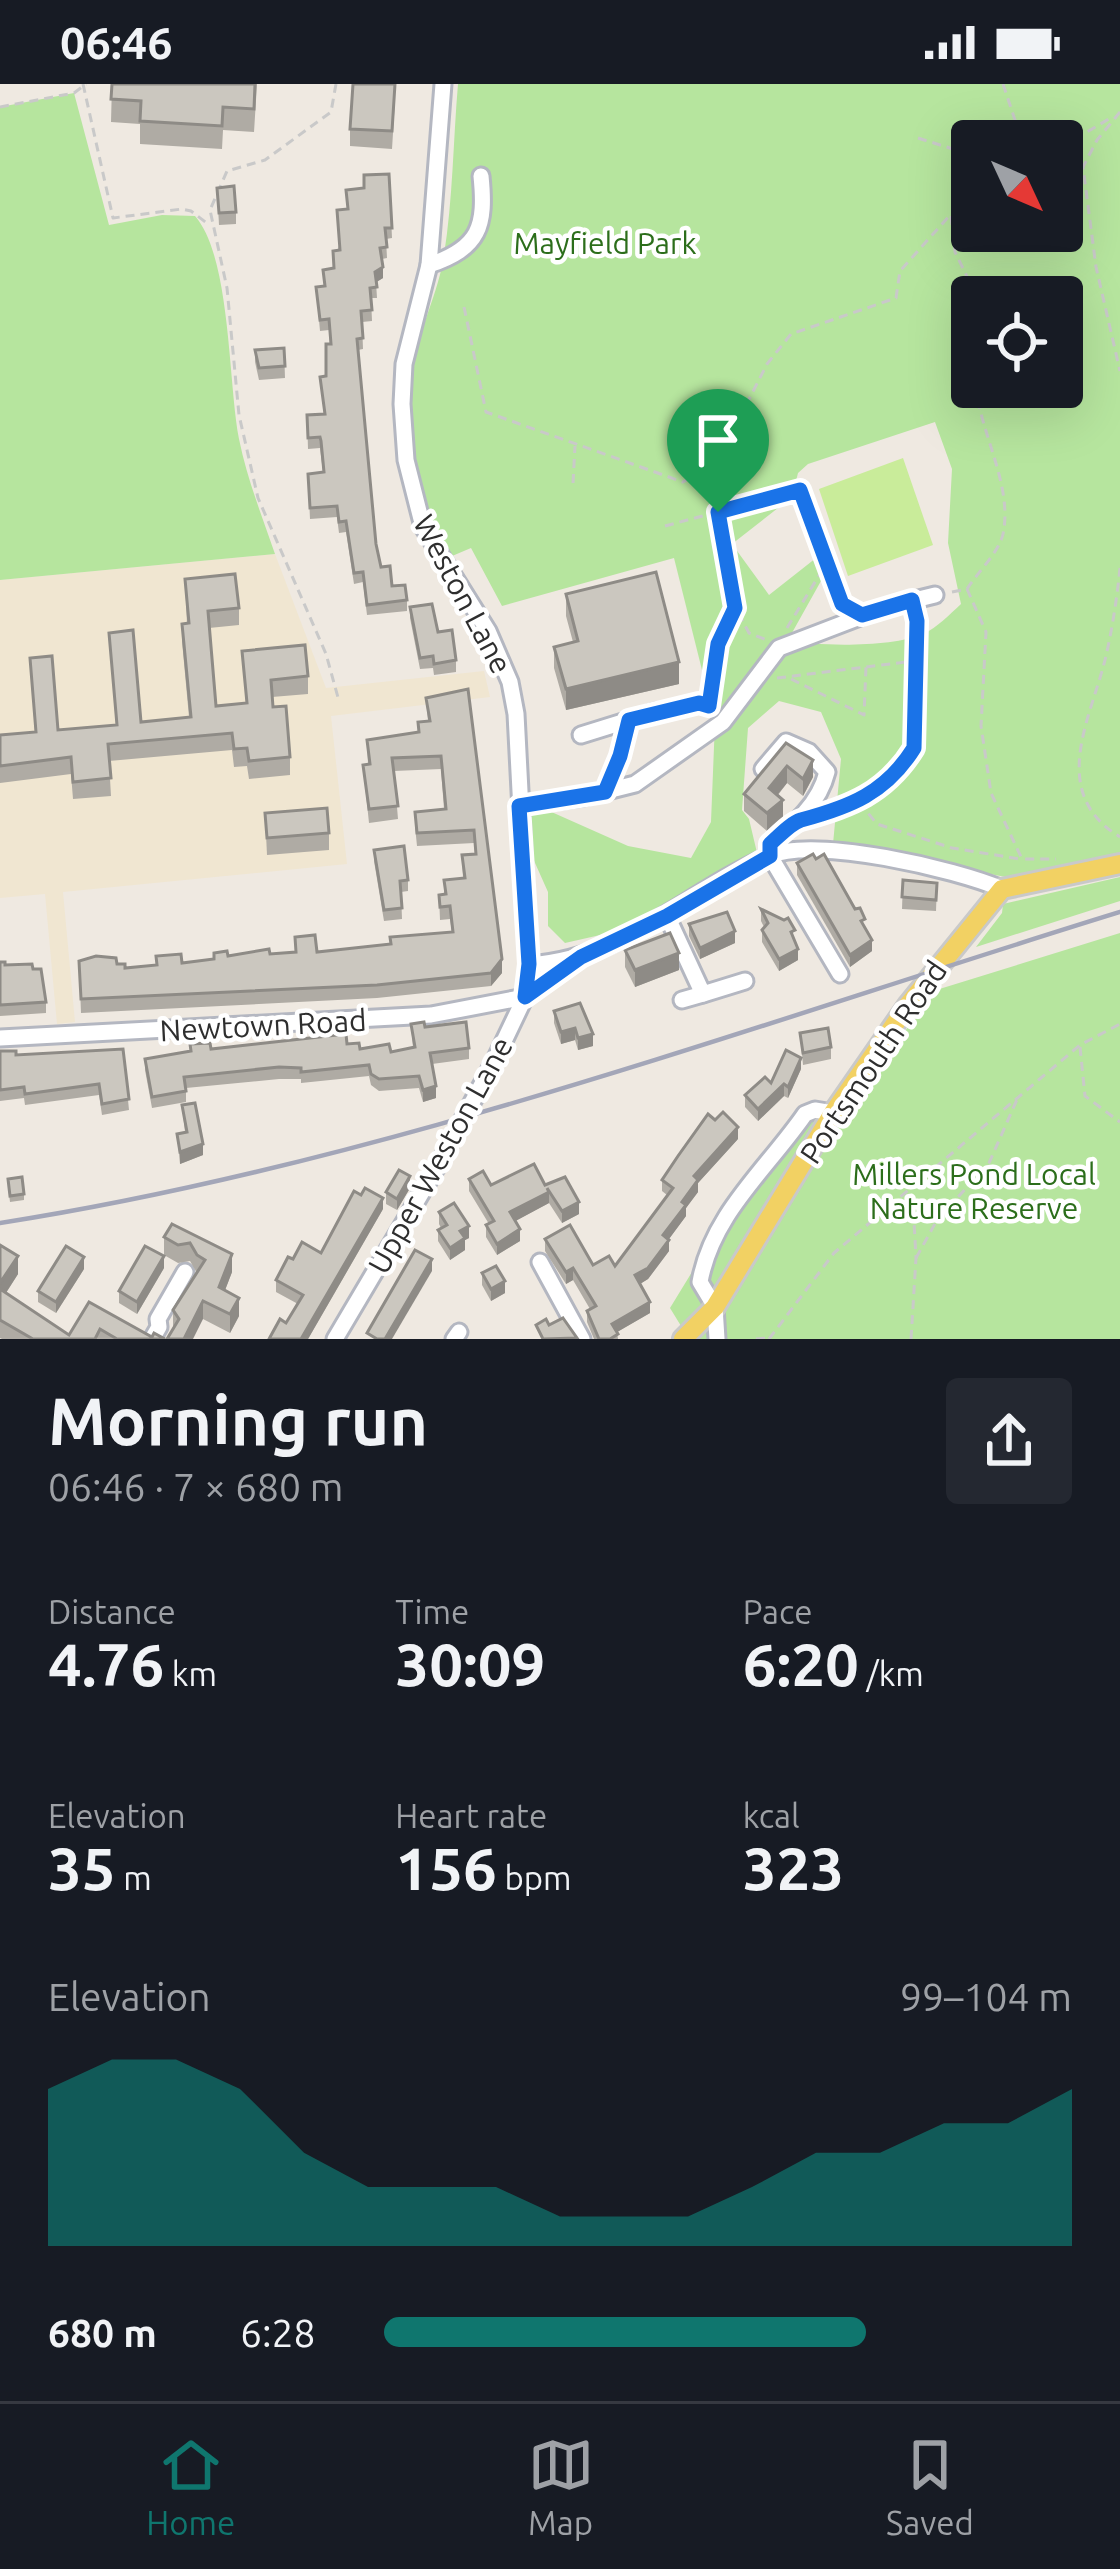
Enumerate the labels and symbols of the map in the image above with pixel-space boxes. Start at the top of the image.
north arrow [951,120,1083,252]
park label: Mayfield Park [513,226,697,260]
pin [667,389,769,512]
street label: Weston Lane [407,509,519,679]
street label: Portsmouth Road [793,954,953,1170]
street label: Newtown Road [159,1003,367,1047]
street label: Upper Weston Lane [361,1031,519,1279]
park label: Millers Pond Local Nature Reserve [852,1157,1096,1225]

